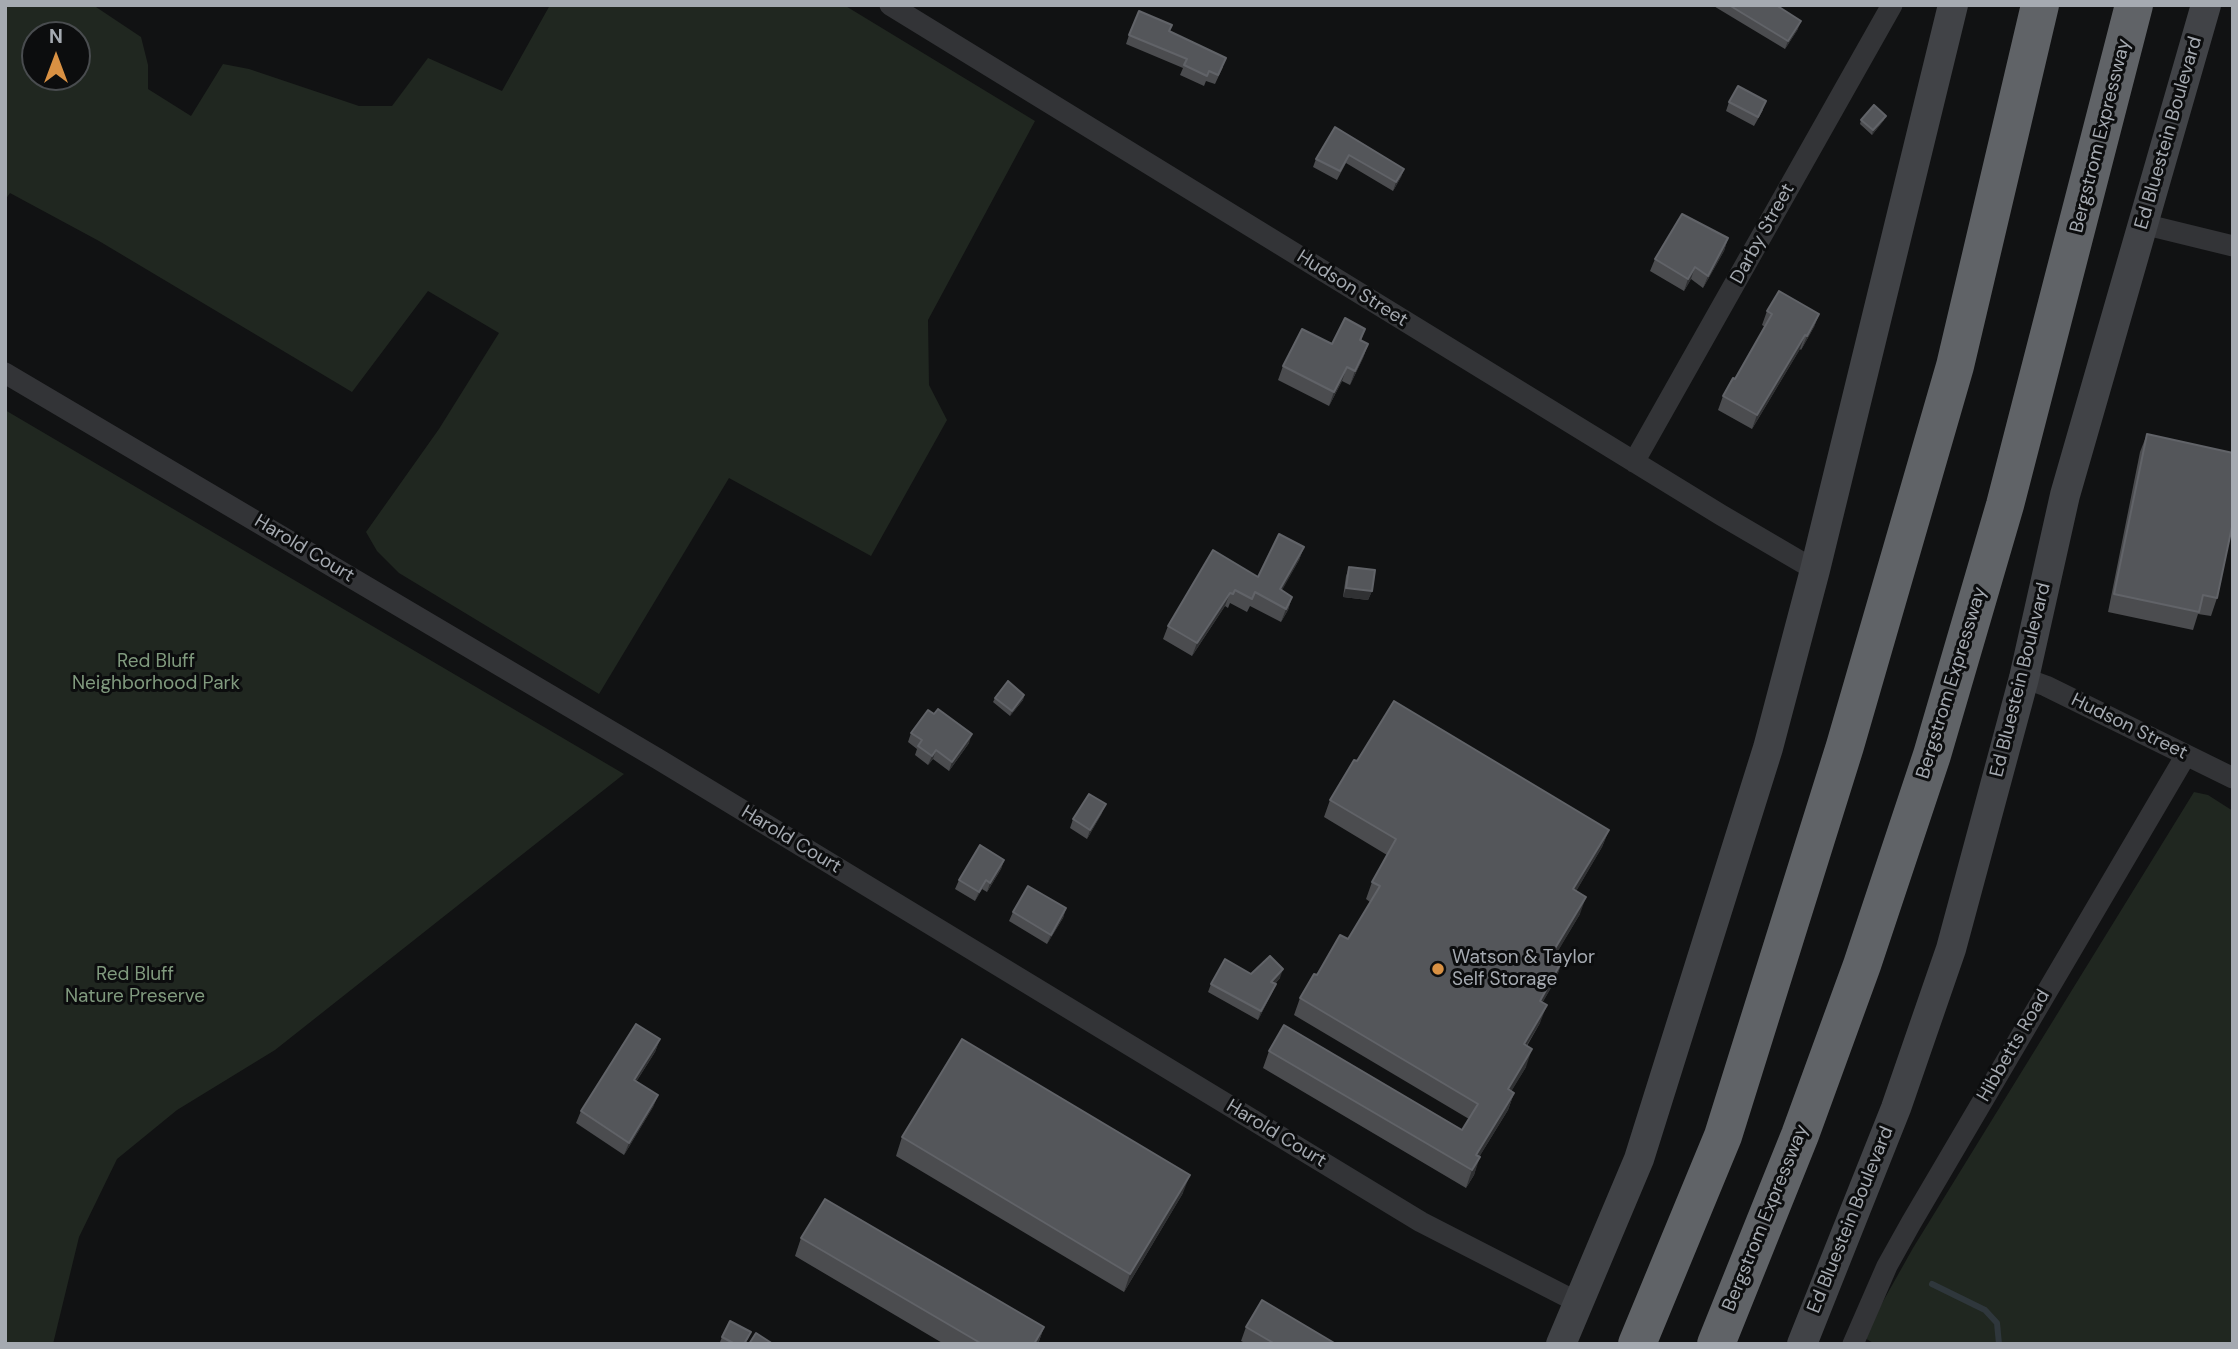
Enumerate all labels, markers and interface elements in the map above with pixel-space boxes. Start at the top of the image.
north arrow [21,21,91,91]
text: N [49,24,63,49]
street label: Ed Bluestein Boulevard [2131,34,2207,232]
street label: Bergstrom Expressway [2066,37,2136,235]
street label: Darby Street [1726,180,1800,288]
street label: Hudson Street [1292,246,1412,332]
street label: Harold Court [250,510,358,588]
street label: Ed Bluestein Boulevard [1986,581,2056,779]
street label: Bergstrom Expressway [1912,584,1992,782]
park label: Red Bluff Neighborhood Park [72,651,240,695]
street label: Hudson Street [2067,689,2191,765]
street label: Harold Court [737,801,845,879]
place label: Watson & Taylor Self Storage [1452,947,1595,991]
marker: Watson & Taylor Self Storage [1430,961,1446,977]
park label: Red Bluff Nature Preserve [65,964,205,1008]
street label: Hibbetts Road [1973,986,2055,1106]
street label: Harold Court [1222,1095,1330,1173]
street label: Bergstrom Expressway [1718,1121,1814,1315]
street label: Ed Bluestein Boulevard [1803,1123,1899,1317]

